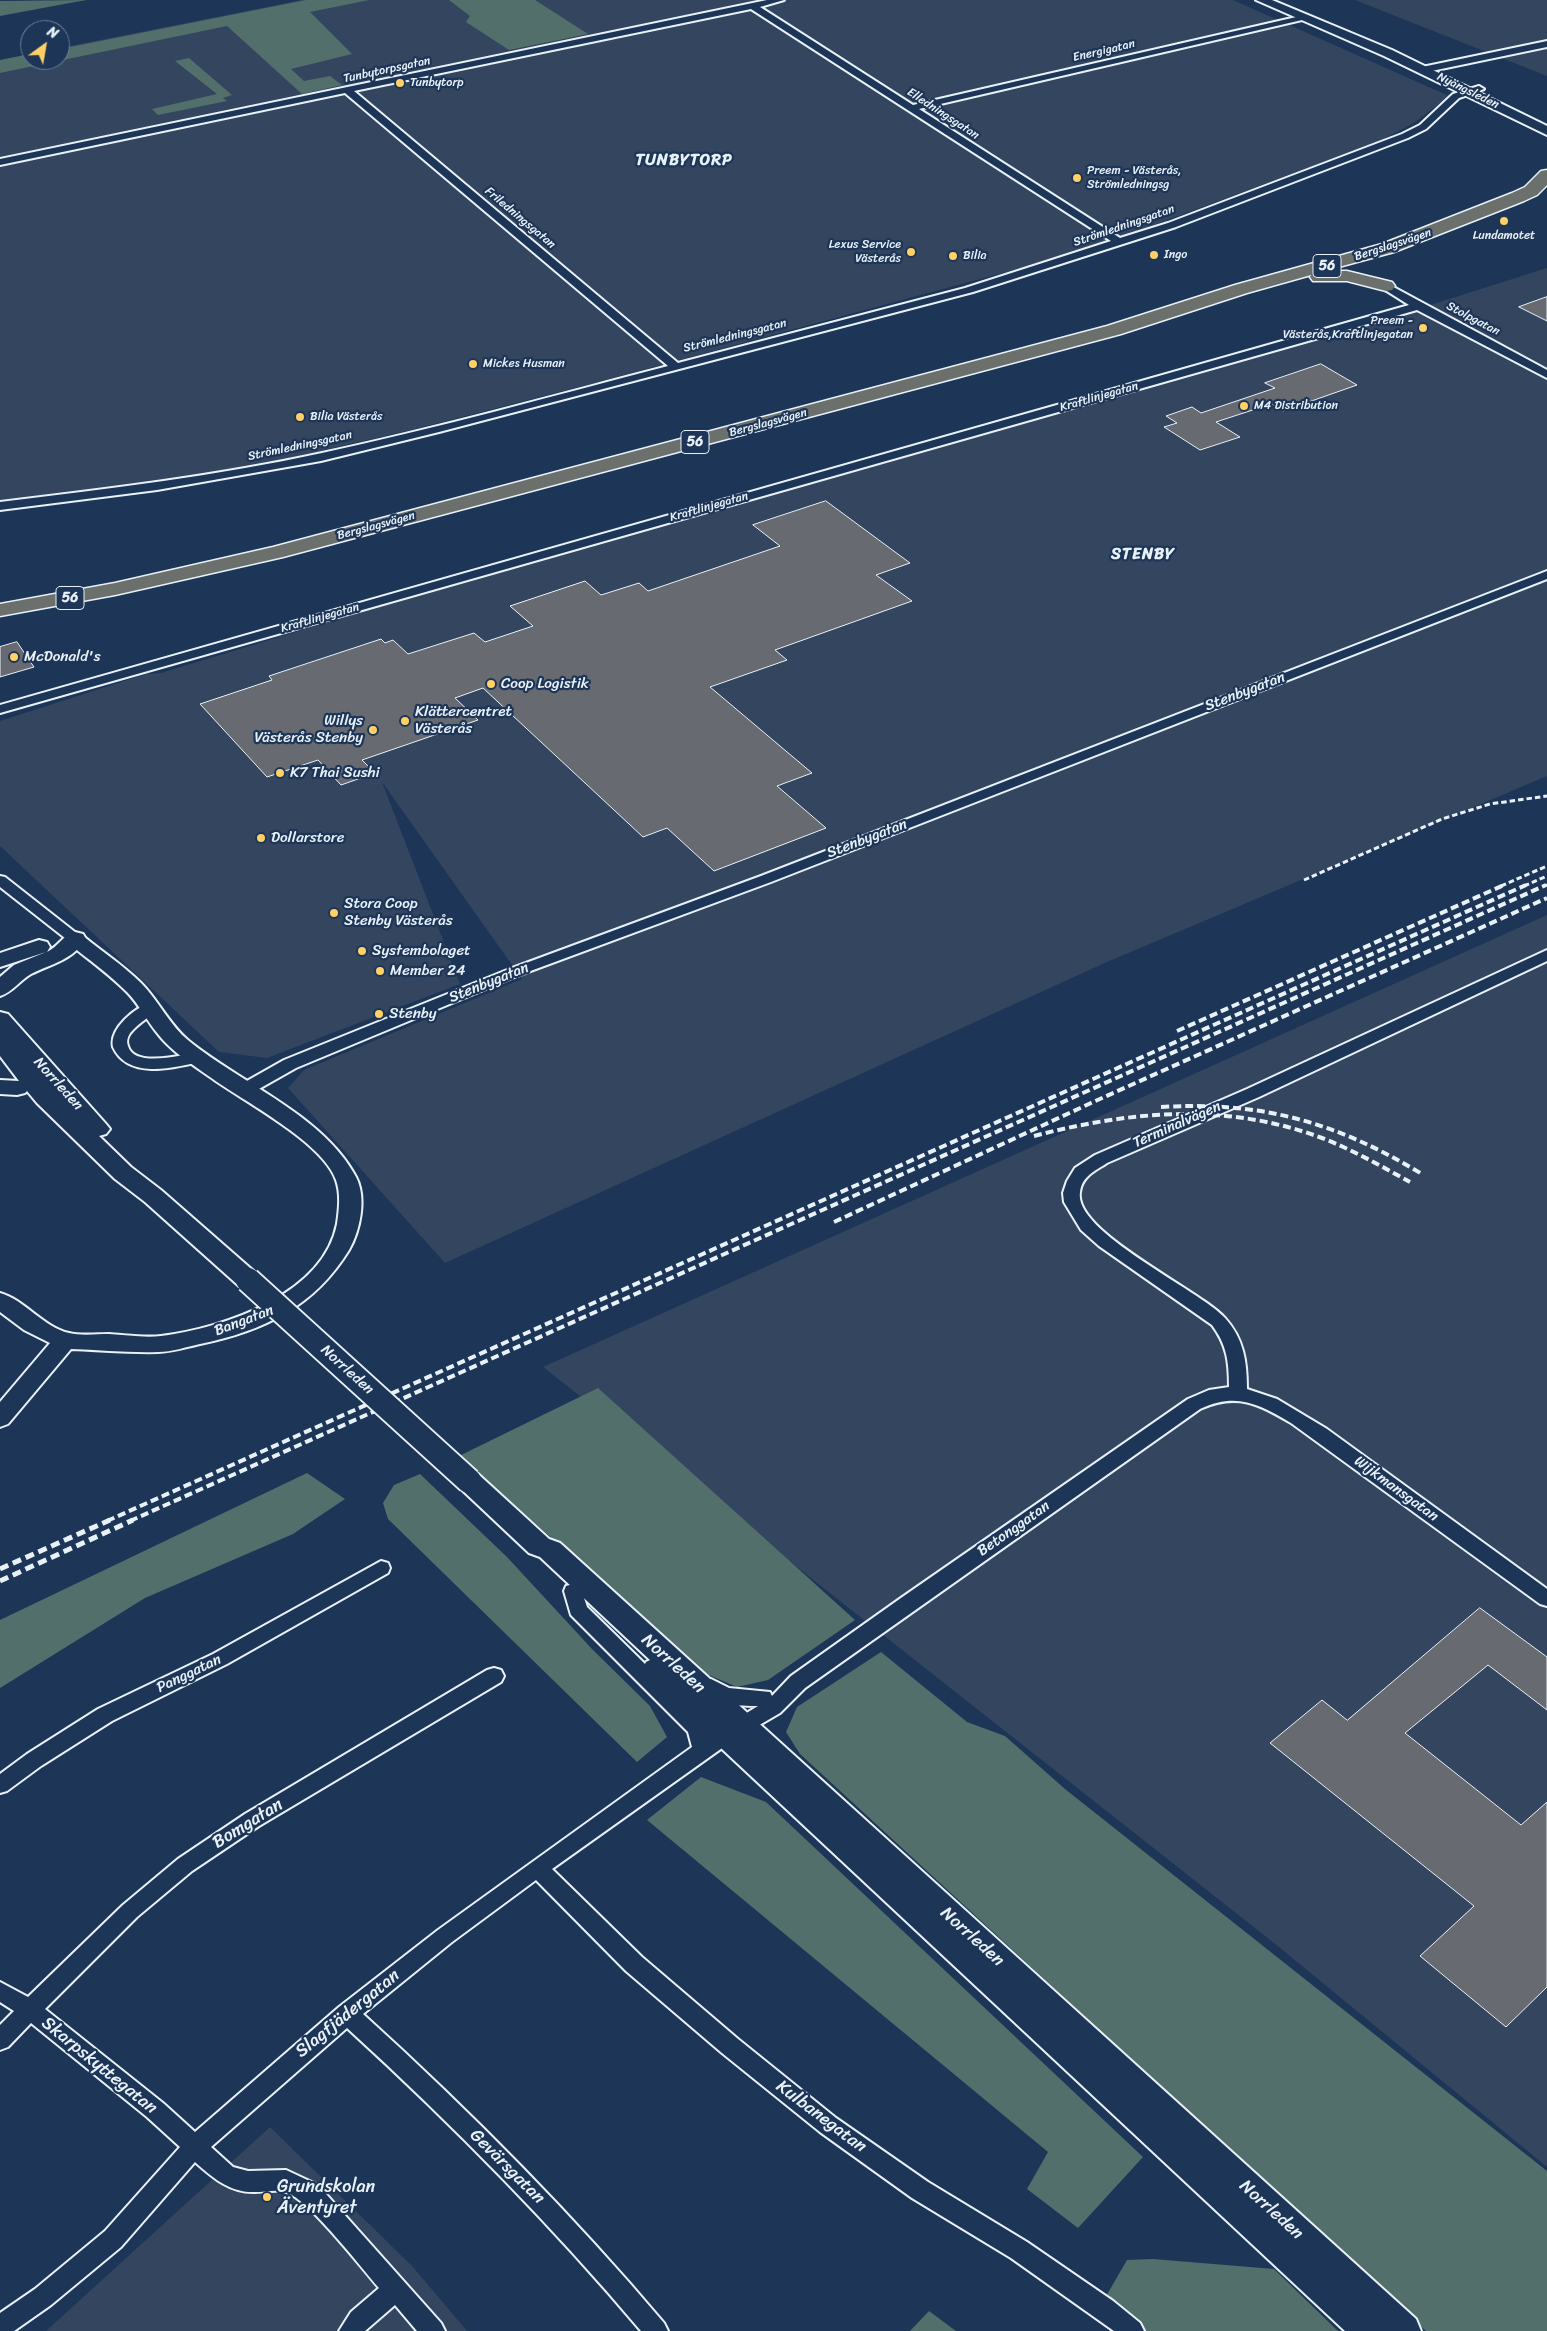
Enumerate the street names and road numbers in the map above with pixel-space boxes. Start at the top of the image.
street label: Energigatan [1071,37,1137,65]
street label: Tunbytorpsgatan [342,54,432,86]
street label: Nyängsleden [1435,70,1501,112]
street label: Elledningsgatan [904,85,982,143]
street label: Friledningsgatan [482,184,558,252]
street label: Strömledningsgatan [1072,202,1176,250]
street label: Bergslagsvägen [1353,226,1433,264]
road number: 56 [1313,255,1341,278]
street label: Stolpgatan [1444,299,1502,339]
street label: Strömledningsgatan [682,316,788,356]
street label: Kraftlinjegatan [1058,379,1140,415]
street label: Bergslagsvägen [727,406,809,440]
street label: Strömledningsgatan [247,428,353,464]
road number: 56 [681,431,709,454]
street label: Kraftlinjegatan [668,489,750,525]
street label: Bergslagsvägen [335,509,417,543]
road number: 56 [56,586,84,610]
street label: Kraftlinjegatan [279,600,361,636]
street label: Stenbygatan [1202,668,1288,716]
street label: Stenbygatan [824,815,910,863]
street label: Stenbygatan [447,959,531,1007]
street label: Norrleden [29,1054,87,1114]
street label: Terminalvägen [1130,1098,1224,1152]
street label: Bangatan [212,1302,276,1340]
street label: Norrleden [317,1341,377,1399]
street label: Wijkmansgatan [1350,1452,1442,1526]
street label: Betonggatan [974,1497,1054,1561]
street label: Norrleden [637,1630,709,1698]
street label: Panggatan [154,1651,224,1697]
street label: Bomgatan [209,1794,287,1854]
street label: Norrleden [936,1903,1008,1971]
street label: Slagfjädergatan [291,1965,405,2063]
street label: Skarpskyttegatan [37,2013,161,2119]
street label: Kulbanegatan [772,2076,870,2158]
street label: Gevärsgatan [465,2125,549,2209]
street label: Norrleden [1235,2176,1307,2244]

